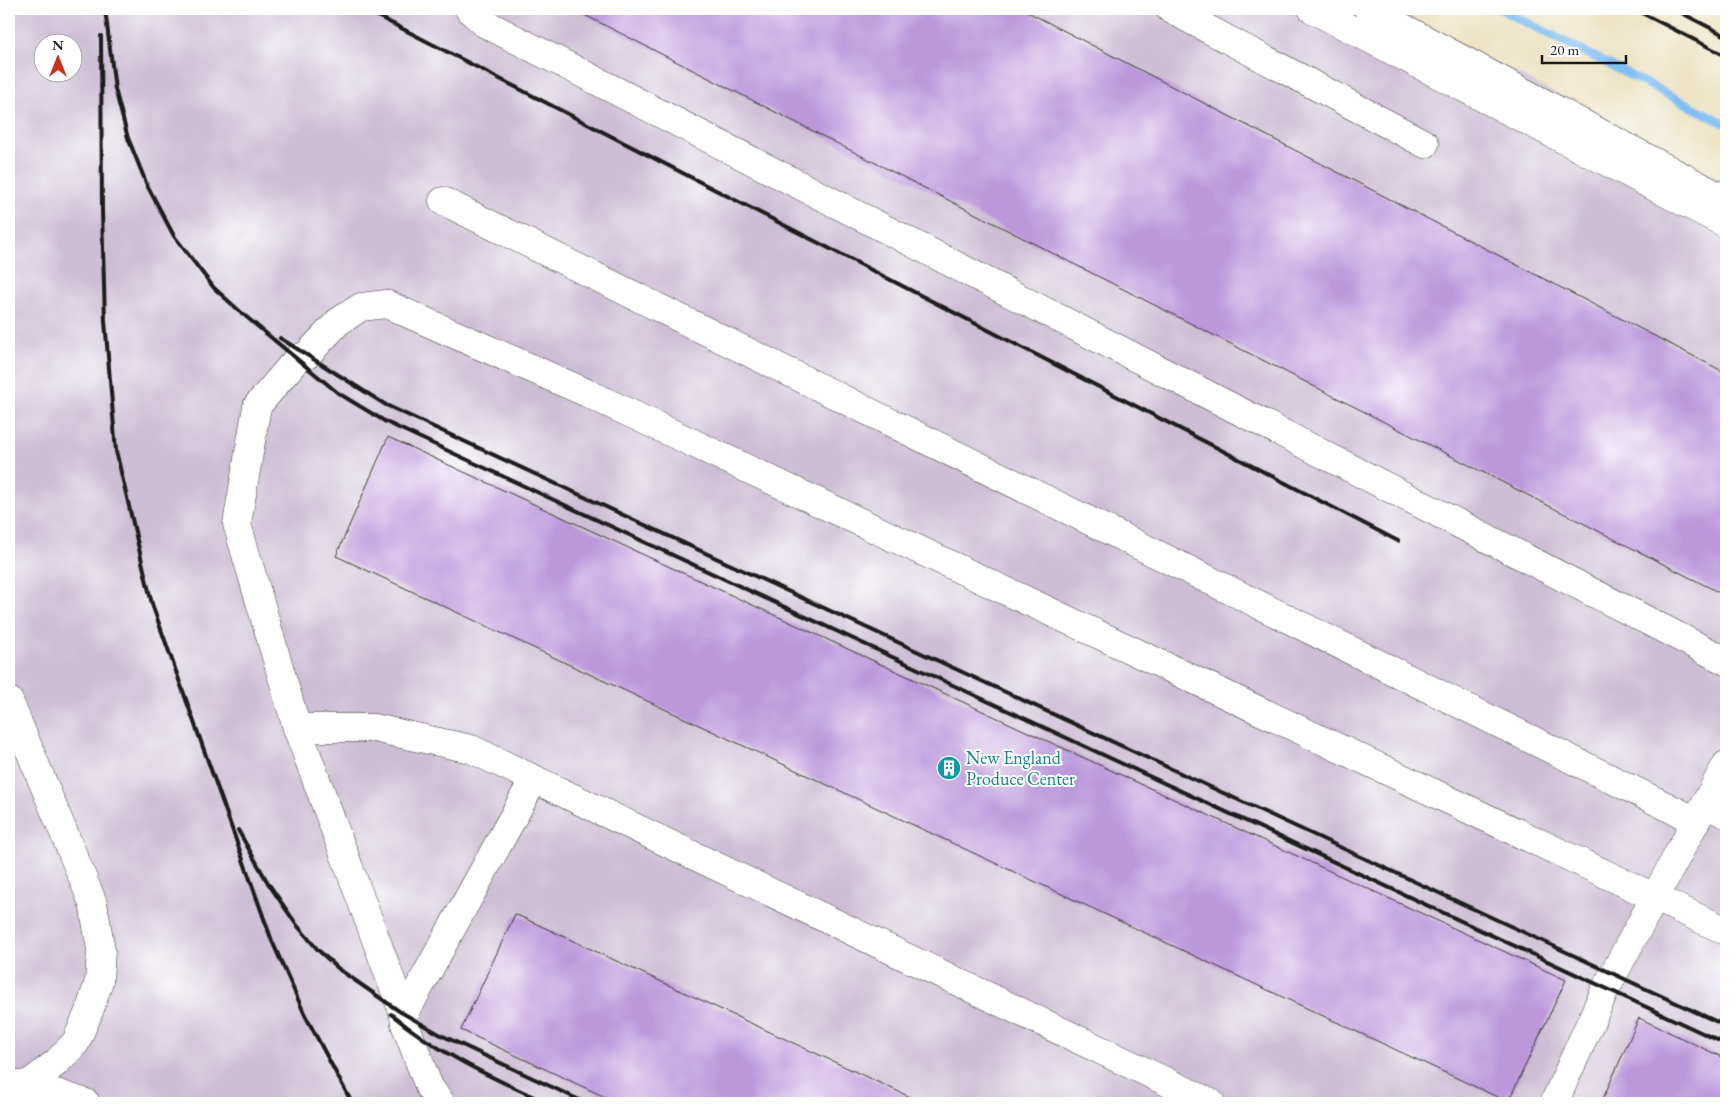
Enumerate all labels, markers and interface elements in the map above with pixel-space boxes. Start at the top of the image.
north arrow [32,32,82,82]
scale bar [1542,32,1626,64]
text: N [52,36,64,54]
text: 20 m [1550,40,1579,59]
place label: New England Produce Center [966,746,1075,790]
building icon: New England Produce Center [936,755,962,781]

